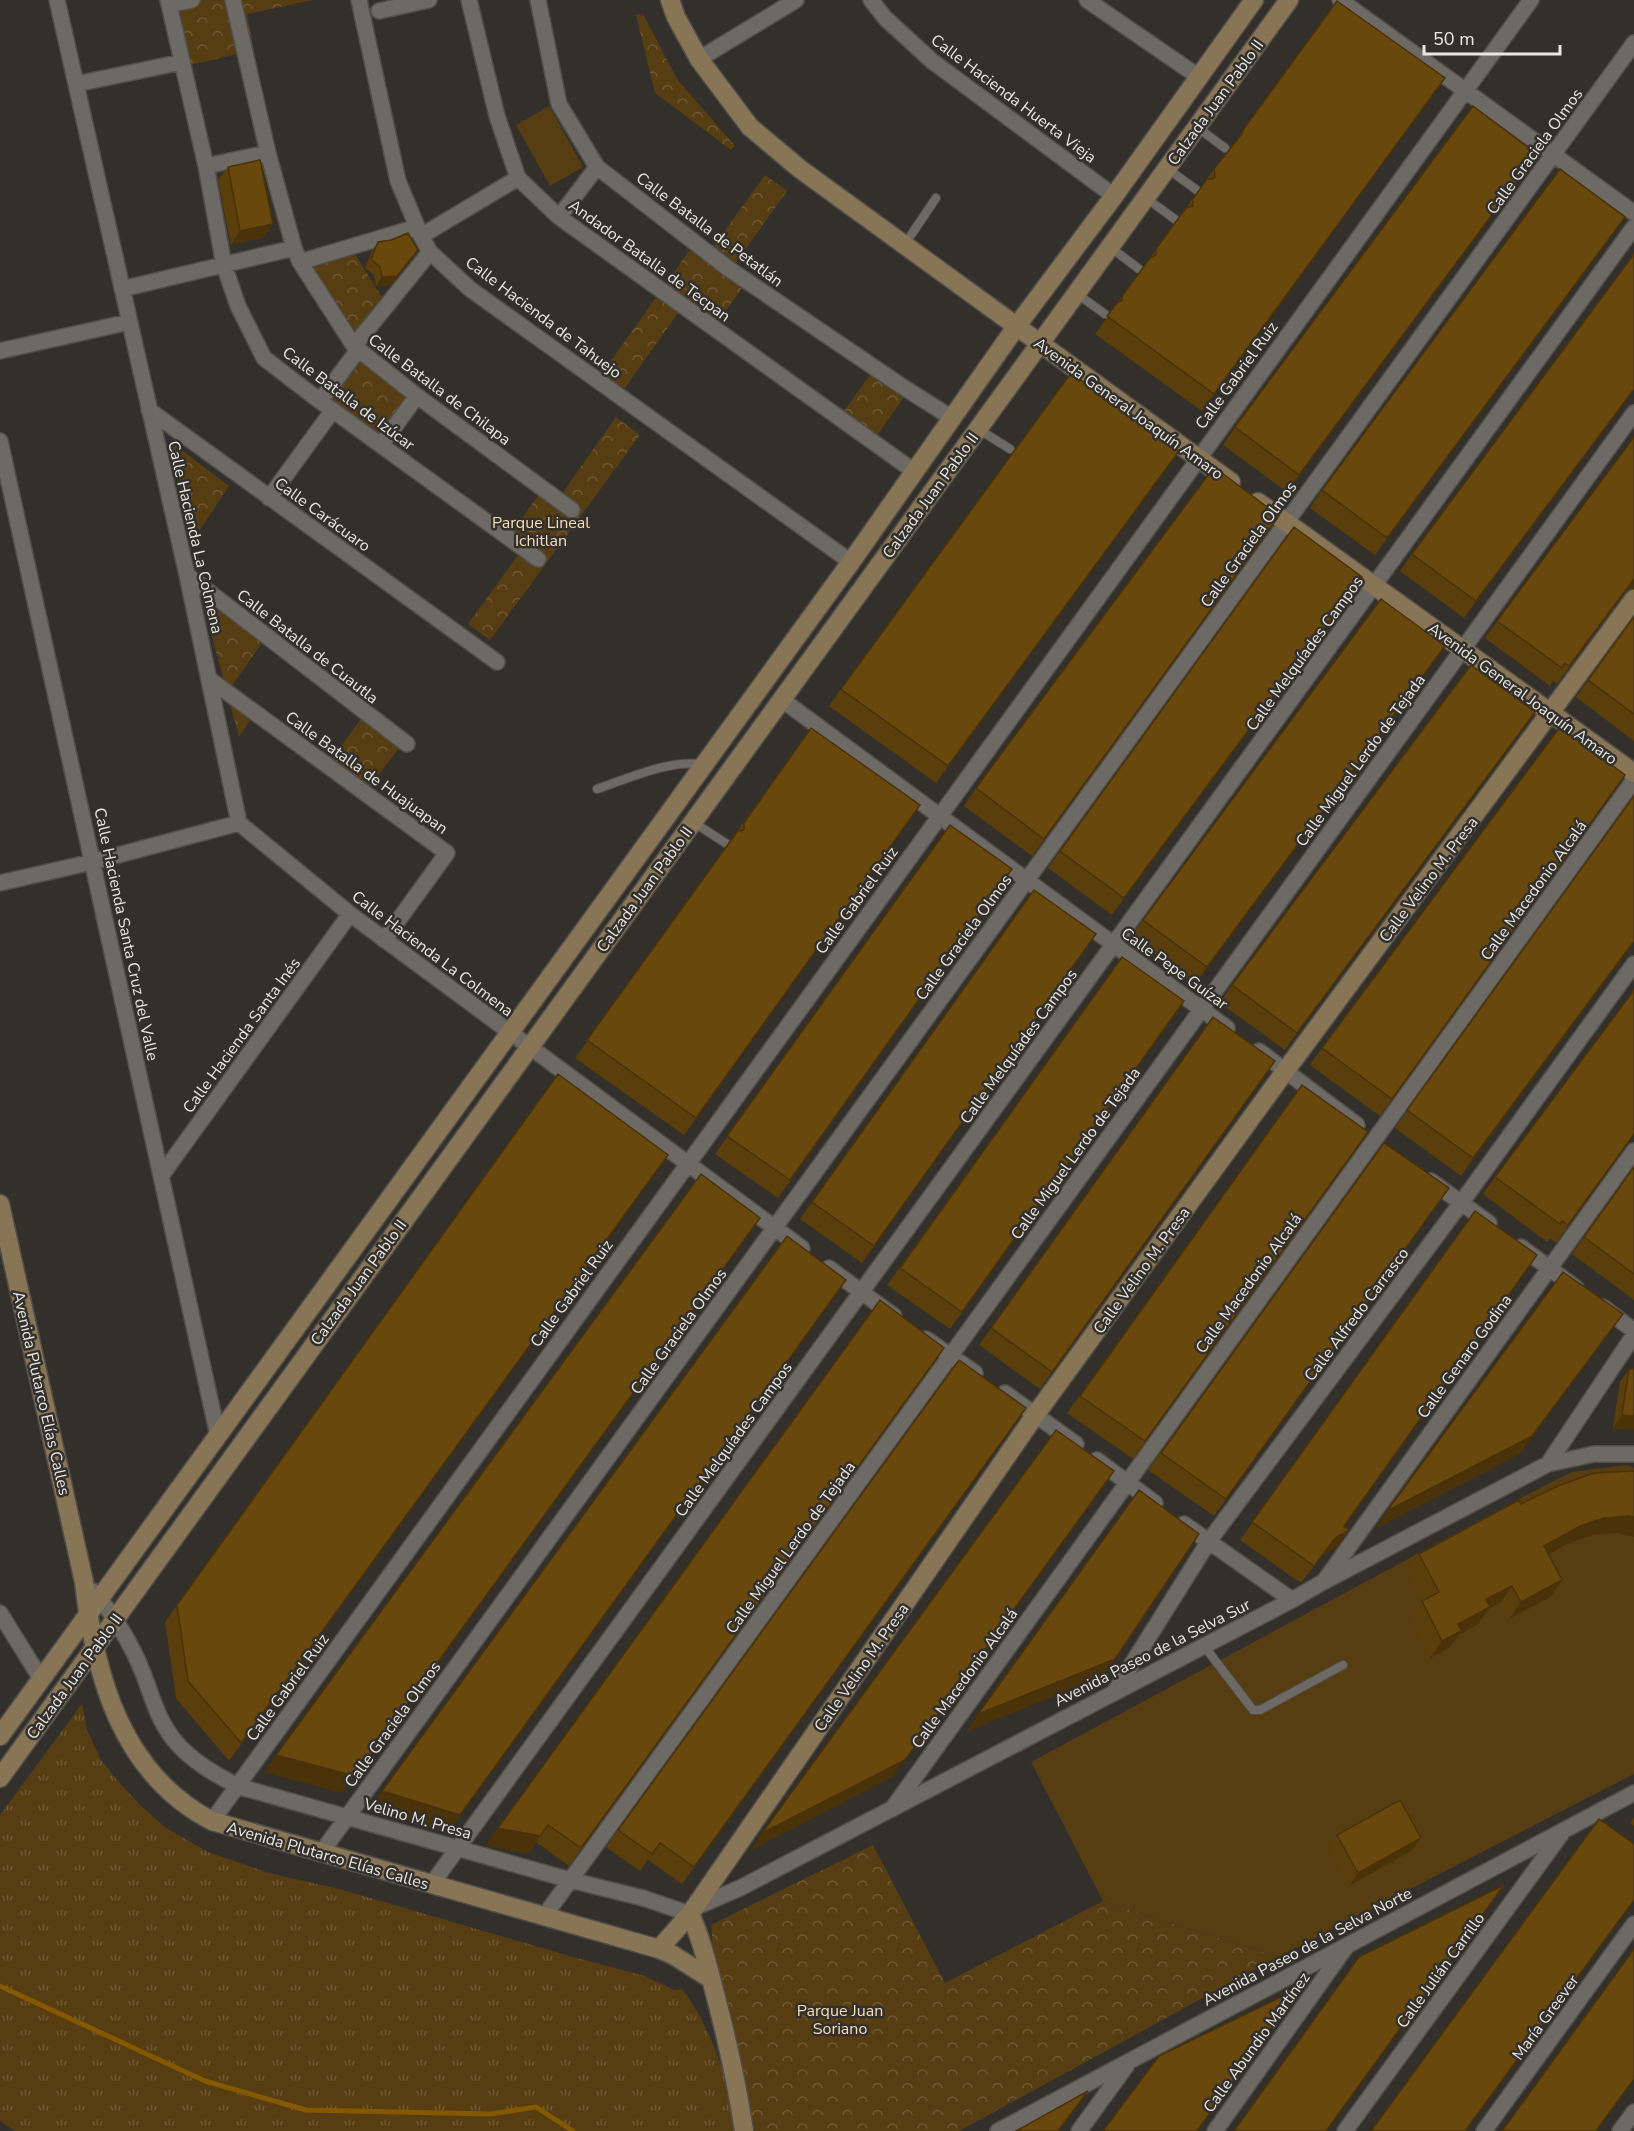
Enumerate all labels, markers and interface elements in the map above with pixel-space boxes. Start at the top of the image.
scale bar [1424,18,1560,56]
text: 50 m [1433,27,1475,51]
street label: Calle Hacienda Huerta Vieja [926,29,1101,168]
street label: Calzada Juan Pablo II [1163,35,1269,170]
street label: Calle Graciela Olmos [1482,84,1588,219]
street label: Calle Batalla de Petatlán [631,167,787,292]
street label: Andador Batalla de Tecpan [564,195,735,327]
street label: Calle Hacienda de Tahuejo [461,252,626,384]
street label: Calle Gabriel Ruiz [1190,317,1283,434]
street label: Calle Batalla de Chilapa [364,329,515,451]
street label: Avenida General Joaquín Amaro [1029,332,1228,485]
street label: Calle Batalla de Izúcar [278,342,419,456]
street label: Calzada Juan Pablo II [878,428,984,563]
street label: Calle Hacienda La Colmena [162,439,228,636]
street label: Calle Carácuaro [270,473,375,557]
street label: Calle Graciela Olmos [1196,477,1302,612]
park label: Parque Lineal Ichitlan [492,512,590,552]
street label: Calle Melquíades Campos [1241,572,1369,736]
street label: Calle Batalla de Cuautla [232,584,383,709]
street label: Avenida General Joaquín Amaro [1423,617,1622,770]
street label: Calle Miguel Lerdo de Tejada [1291,670,1431,851]
street label: Calle Batalla de Huajuapan [281,706,452,839]
street label: Calle Hacienda Santa Cruz del Valle [88,806,164,1063]
street label: Calle Velino M. Presa [1374,812,1483,947]
street label: Calle Macedonio Alcalá [1475,816,1592,965]
street label: Calzada Juan Pablo II [592,822,698,957]
street label: Calle Gabriel Ruiz [810,842,903,959]
street label: Calle Graciela Olmos [911,870,1017,1005]
street label: Calle Hacienda La Colmena [347,886,518,1022]
street label: Calle Pepe Guízar [1117,923,1233,1015]
street label: Calle Hacienda Santa Inés [178,953,306,1118]
street label: Calle Melquíades Campos [955,965,1083,1129]
street label: Calle Miguel Lerdo de Tejada [1006,1063,1146,1244]
street label: Calle Velino M. Presa [1088,1203,1195,1338]
street label: Calle Macedonio Alcalá [1190,1209,1307,1358]
street label: Calzada Juan Pablo II [306,1215,412,1350]
street label: Calle Gabriel Ruiz [525,1235,618,1352]
street label: Calle Alfredo Carrasco [1299,1243,1414,1386]
street label: Calle Graciela Olmos [626,1264,732,1399]
street label: Avenida Plutarco Elías Calles [7,1289,75,1498]
street label: Calle Genaro Godina [1412,1290,1517,1423]
street label: Calle Melquíades Campos [670,1358,798,1522]
street label: Calle Miguel Lerdo de Tejada [721,1457,861,1638]
street label: Avenida Paseo de la Selva Sur [1051,1594,1255,1712]
street label: Calle Velino M. Presa [809,1599,914,1736]
street label: Calle Macedonio Alcalá [906,1604,1023,1753]
street label: Calzada Juan Pablo II [22,1609,128,1744]
street label: Calle Gabriel Ruiz [241,1629,334,1746]
street label: Calle Graciela Olmos [340,1657,446,1792]
street label: Velino M. Presa [360,1793,474,1845]
street label: Avenida Plutarco Elías Calles [224,1817,431,1895]
street label: Avenida Paseo de la Selva Norte [1199,1882,1416,2011]
street label: Calle Julián Carrillo [1391,1908,1490,2033]
street label: Calle Abundio Martínez [1198,1968,1315,2117]
street label: María Greever [1507,1970,1584,2065]
park label: Parque Juan Soriano [797,2000,883,2040]

